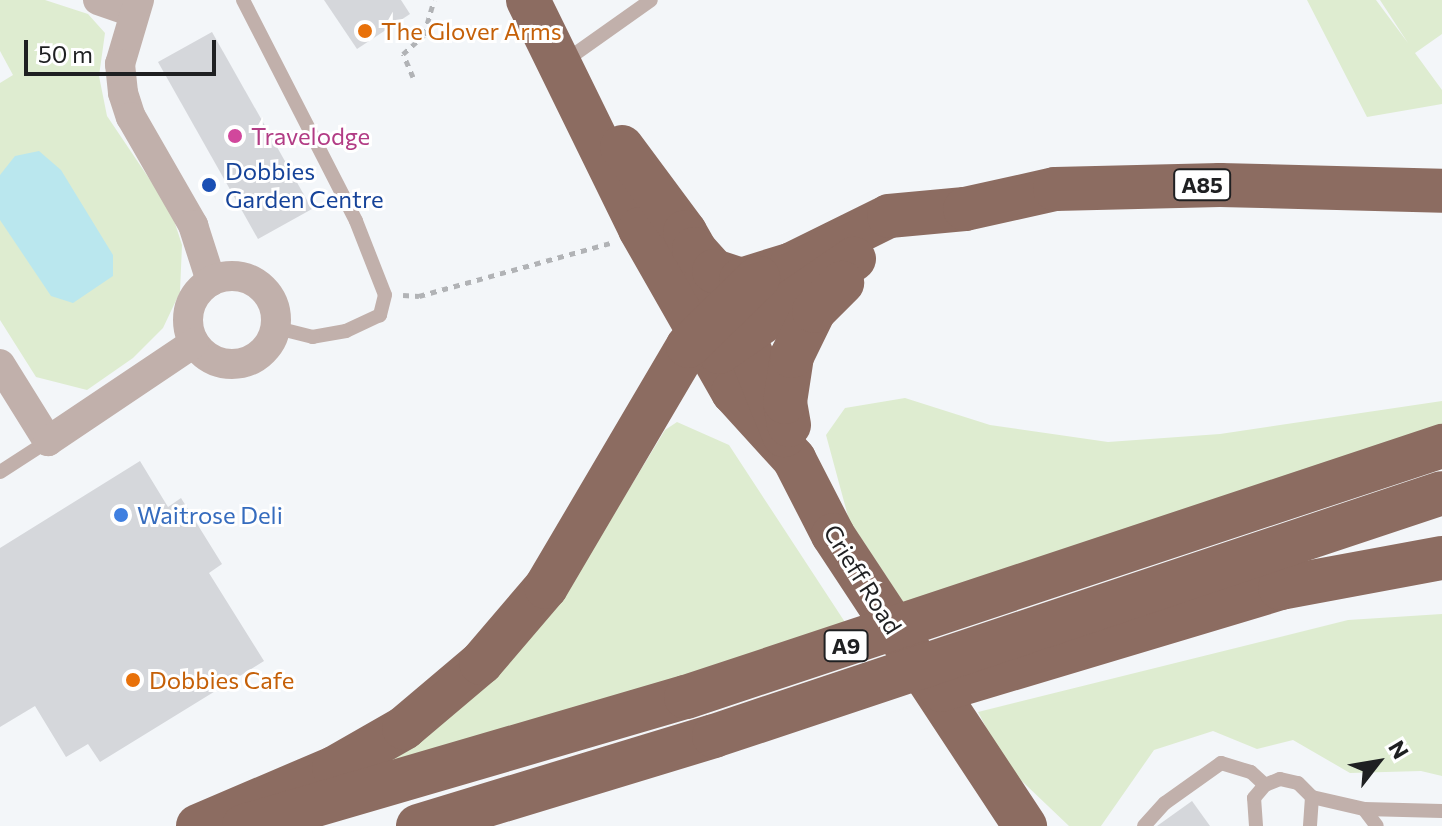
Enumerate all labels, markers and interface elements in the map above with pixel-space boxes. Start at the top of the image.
place label: The Glover Arms [381,17,562,45]
marker: The Glover Arms [356,22,374,40]
scale bar [28,24,220,74]
text: 50 m [38,39,93,68]
place label: Travelodge [251,122,370,150]
marker: Travelodge [226,127,244,145]
place label: Dobbies Garden Centre [225,157,384,213]
road number: A85 [1172,167,1232,203]
marker: Dobbies Garden Centre [200,176,218,194]
place label: Waitrose Deli [137,501,283,529]
marker: Waitrose Deli [112,506,130,524]
street label: Crieff Road [818,519,908,639]
road number: A9 [822,628,870,664]
place label: Dobbies Cafe [149,666,294,694]
marker: Dobbies Cafe [124,671,142,689]
north arrow [1338,722,1418,802]
text: N [1383,735,1415,763]

